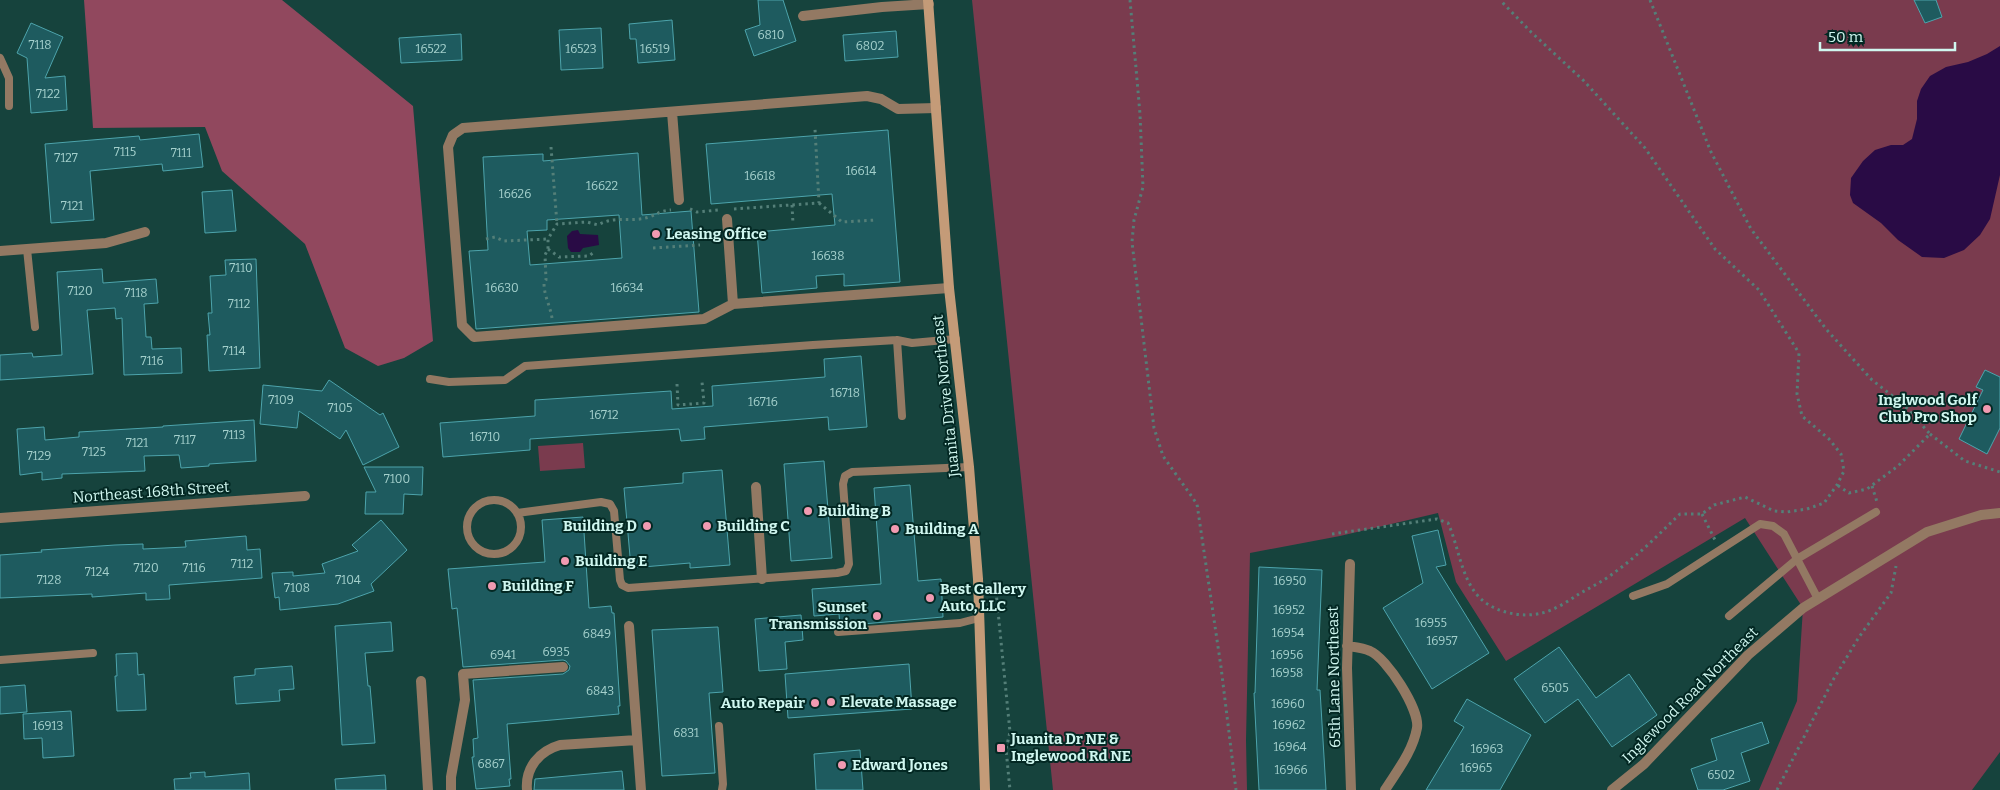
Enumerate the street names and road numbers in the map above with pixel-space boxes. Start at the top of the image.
street label: Juanita Drive Northeast [928,313,964,479]
street label: Northeast 168th Street [72,477,231,506]
street label: 65th Lane Northeast [1324,605,1344,748]
street label: Inglewood Road Northeast [1618,623,1762,767]

